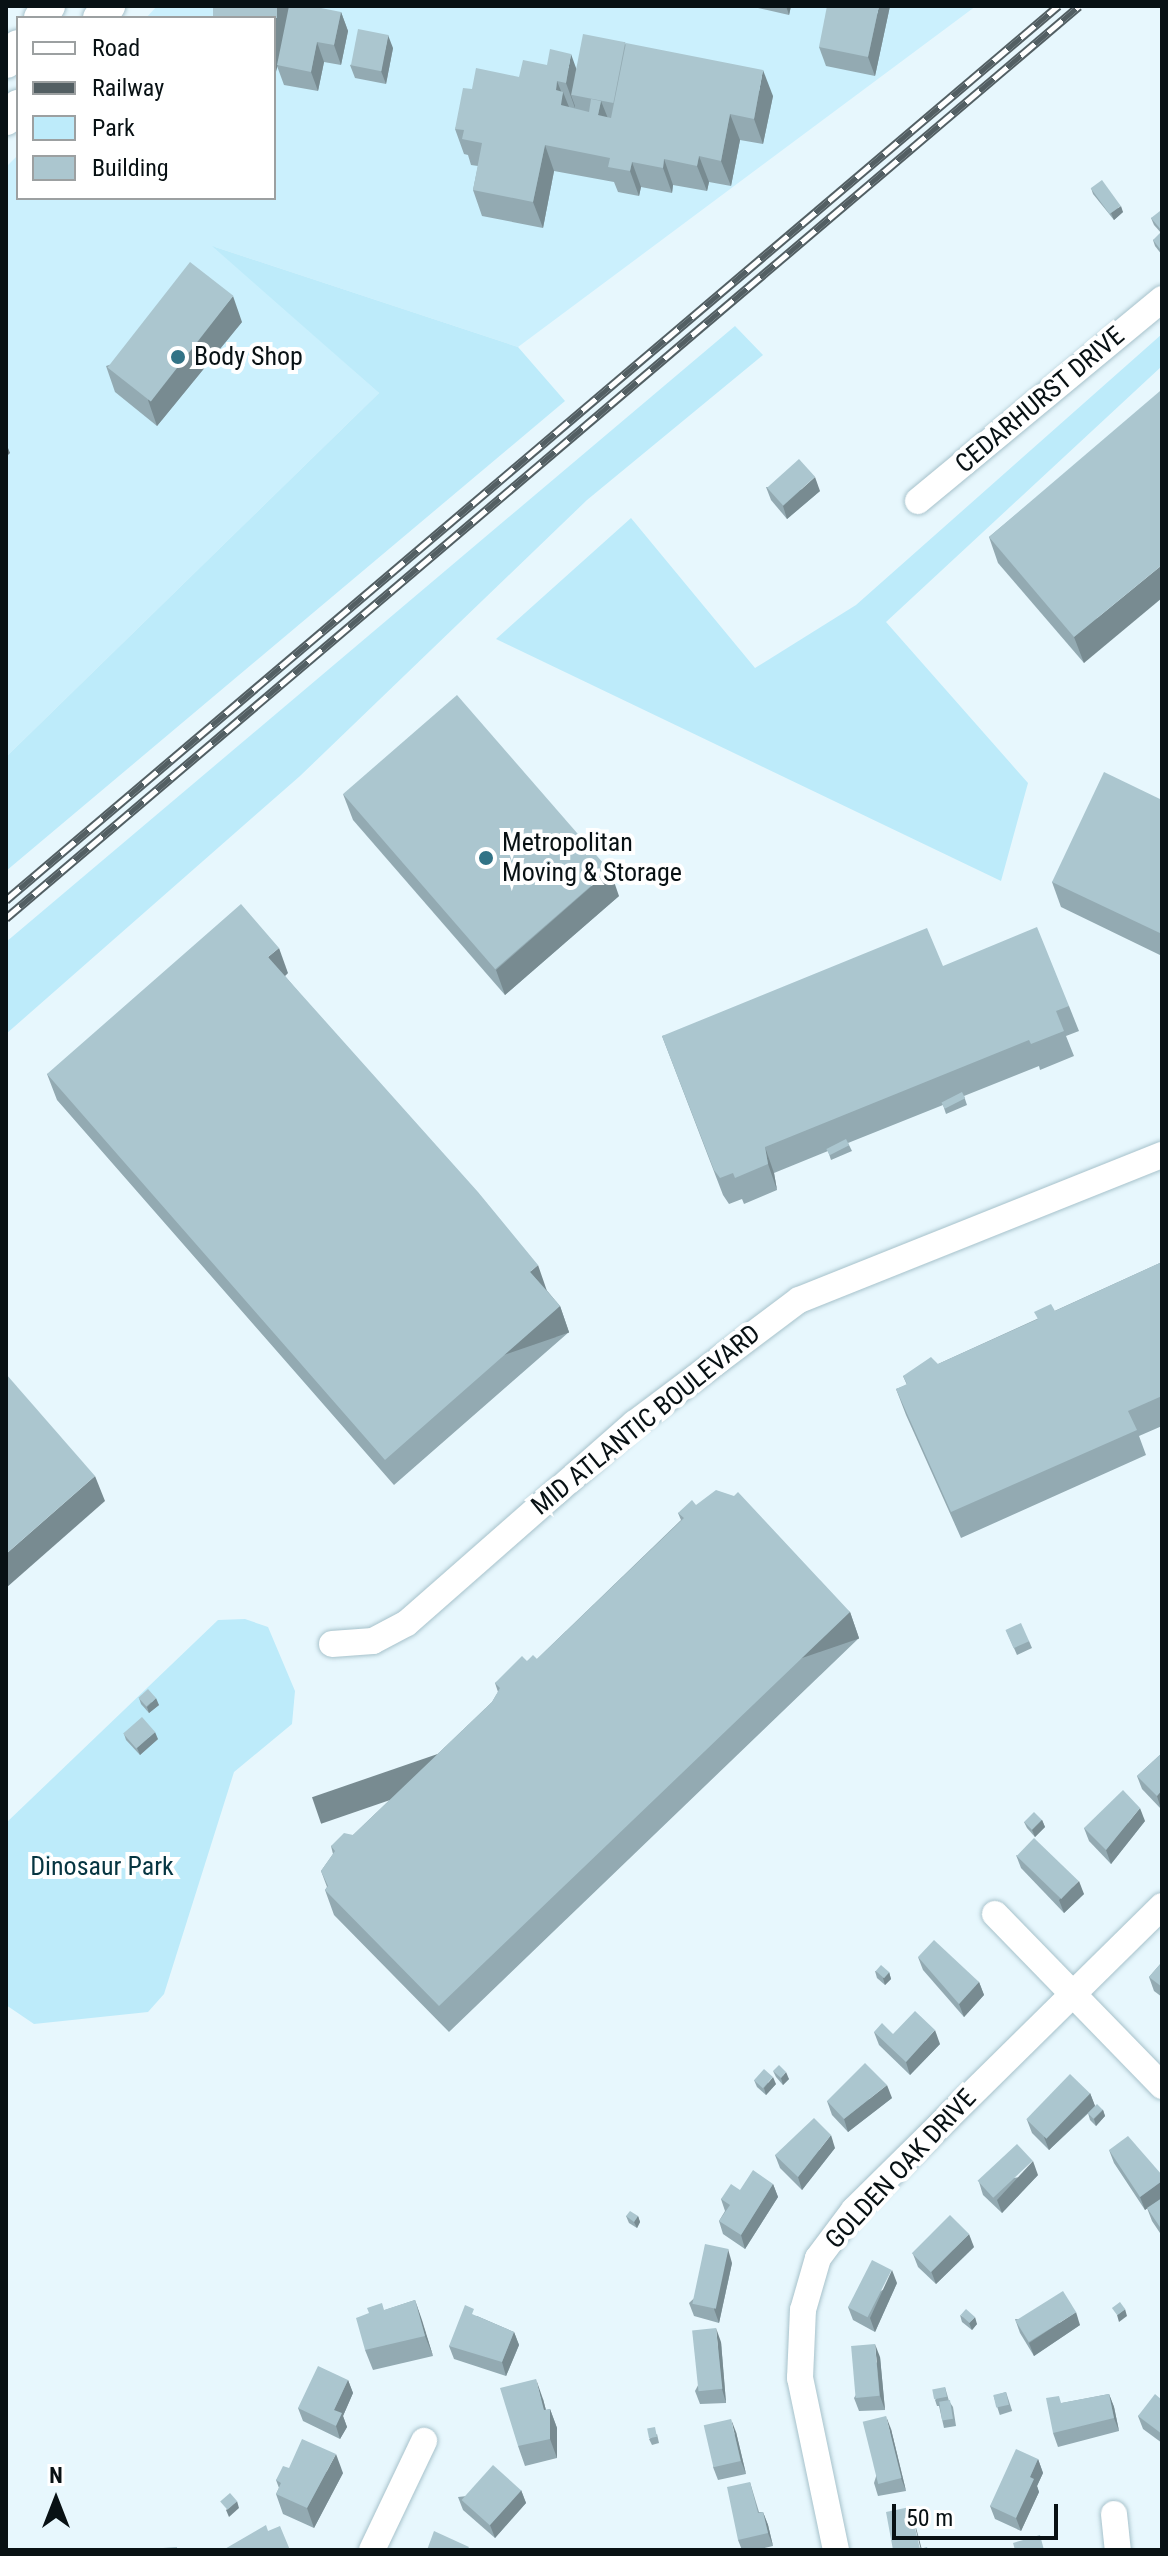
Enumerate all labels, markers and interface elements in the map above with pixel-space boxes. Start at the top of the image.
legend [16,16,276,200]
text: Road [92,34,140,62]
text: Railway [92,74,164,102]
text: Park [92,114,135,142]
text: Building [92,154,169,182]
street label: CEDARHURST DRIVE [949,320,1131,480]
place label: Body Shop [194,341,303,373]
marker: Body Shop [169,348,187,366]
place label: Metropolitan Moving & Storage [502,827,682,888]
marker: Metropolitan Moving & Storage [477,849,495,867]
street label: MID ATLANTIC BOULEVARD [525,1318,767,1522]
park label: Dinosaur Park [30,1851,174,1883]
street label: GOLDEN OAK DRIVE [819,2083,983,2255]
north arrow [16,2460,96,2540]
text: N [49,2463,63,2488]
scale bar [896,2488,1062,2538]
text: 50 m [906,2504,953,2532]

